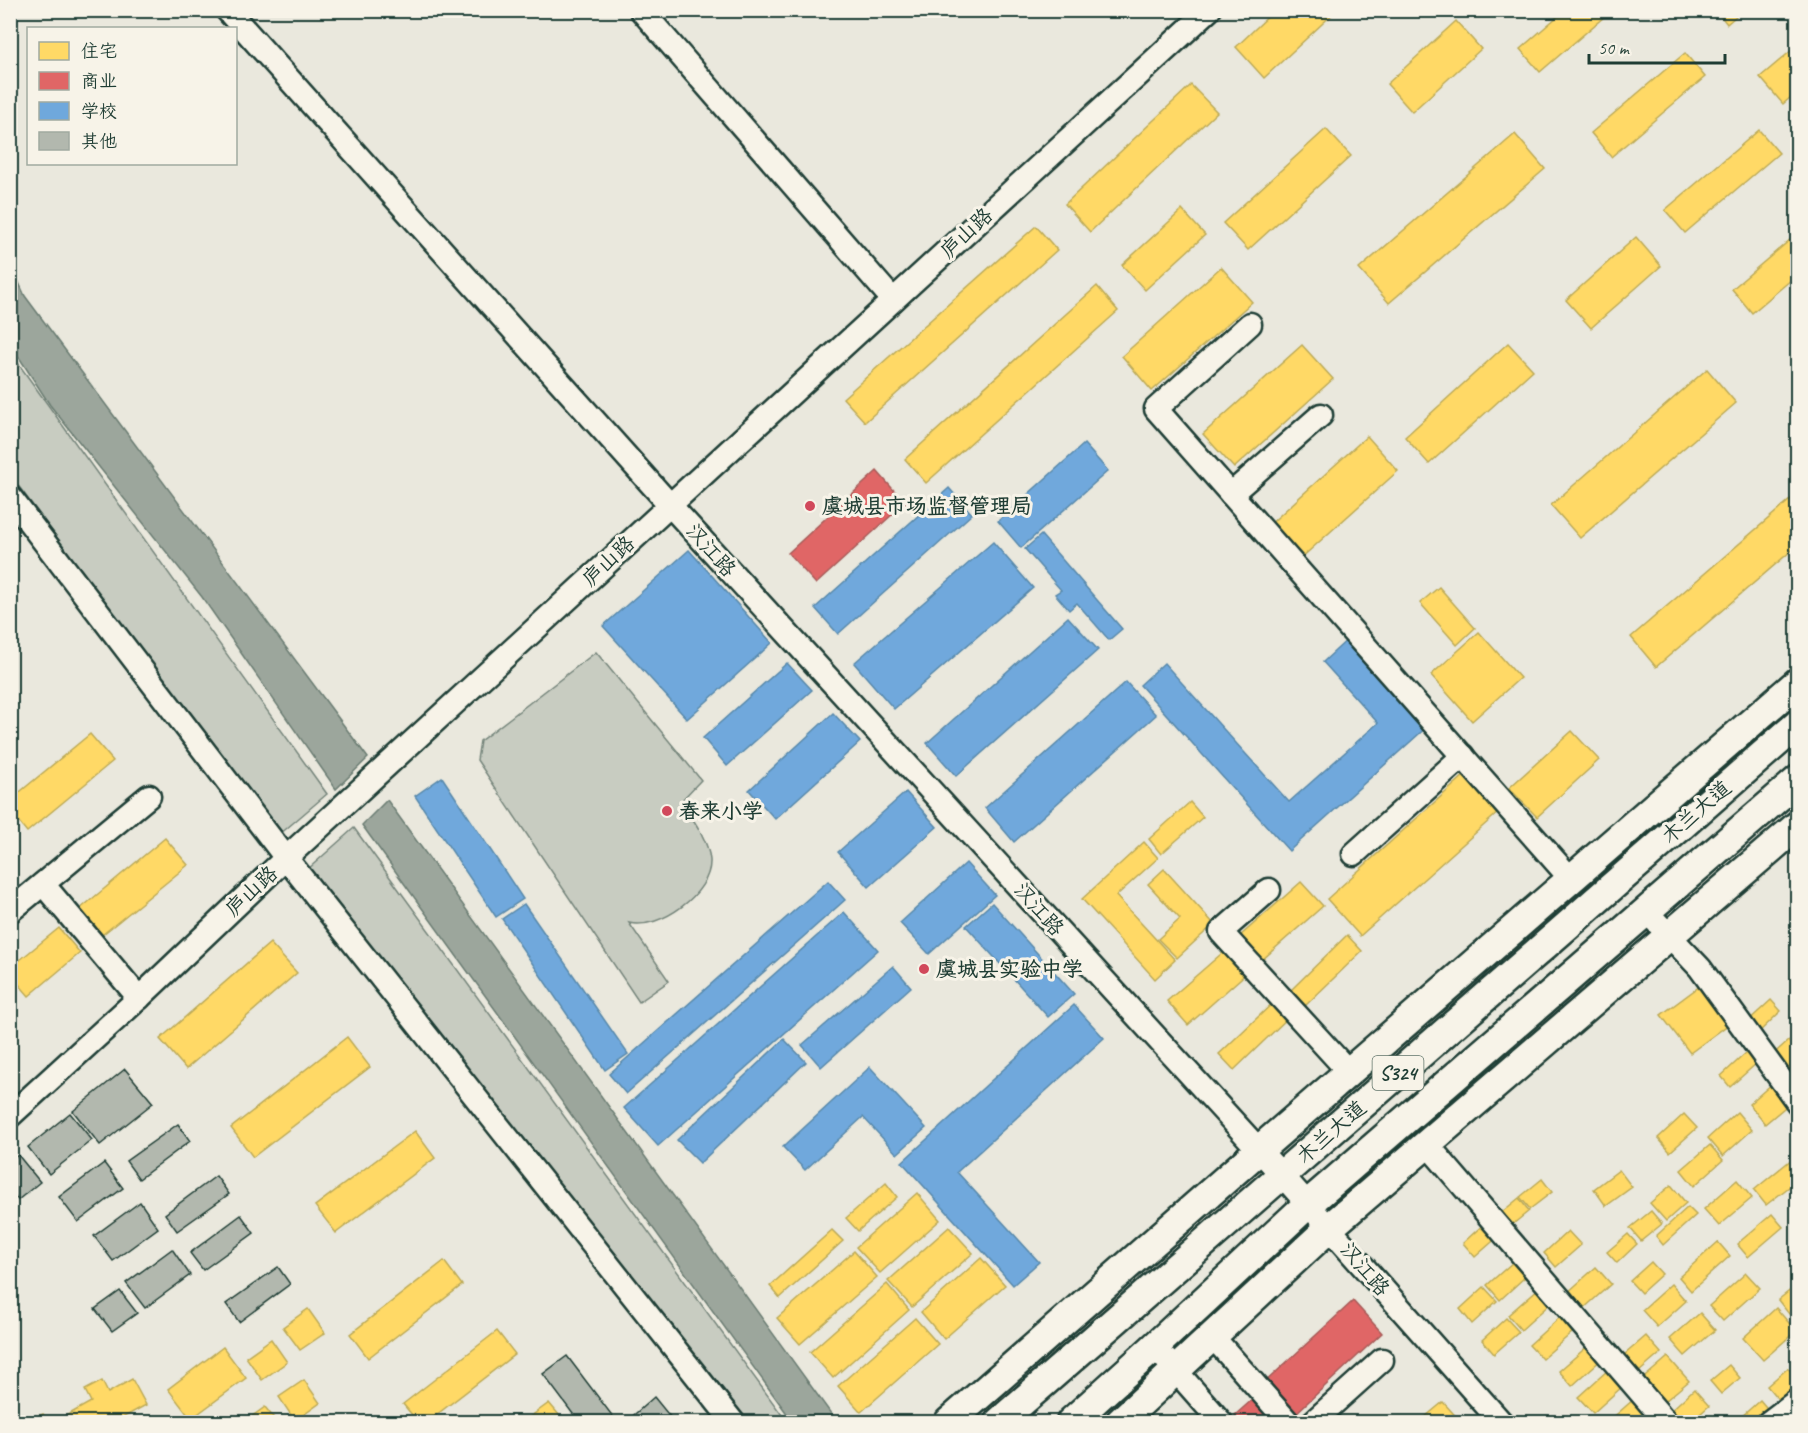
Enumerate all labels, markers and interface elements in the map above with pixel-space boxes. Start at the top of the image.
legend [27,27,237,165]
scale bar [1589,27,1726,65]
text: 50 m [1598,37,1631,59]
text: 住宅 [81,40,117,62]
text: 商业 [81,70,117,92]
text: 学校 [81,100,117,122]
text: 其他 [81,130,117,152]
street label: 庐山路 [934,202,998,264]
place label: 虞城县市场监督管理局 [822,493,1032,519]
marker: 虞城县市场监督管理局 [803,499,817,513]
street label: 汉江路 [680,518,742,582]
street label: 庐山路 [576,530,640,592]
street label: 木兰大道 [1656,775,1736,849]
place label: 春来小学 [679,798,763,824]
marker: 春来小学 [660,804,674,818]
street label: 庐山路 [219,860,283,922]
street label: 汉江路 [1008,877,1070,941]
place label: 虞城县实验中学 [936,956,1083,982]
marker: 虞城县实验中学 [917,962,931,976]
road number: S324 [1372,1056,1424,1090]
street label: 木兰大道 [1291,1095,1371,1169]
street label: 汉江路 [1335,1237,1395,1301]

